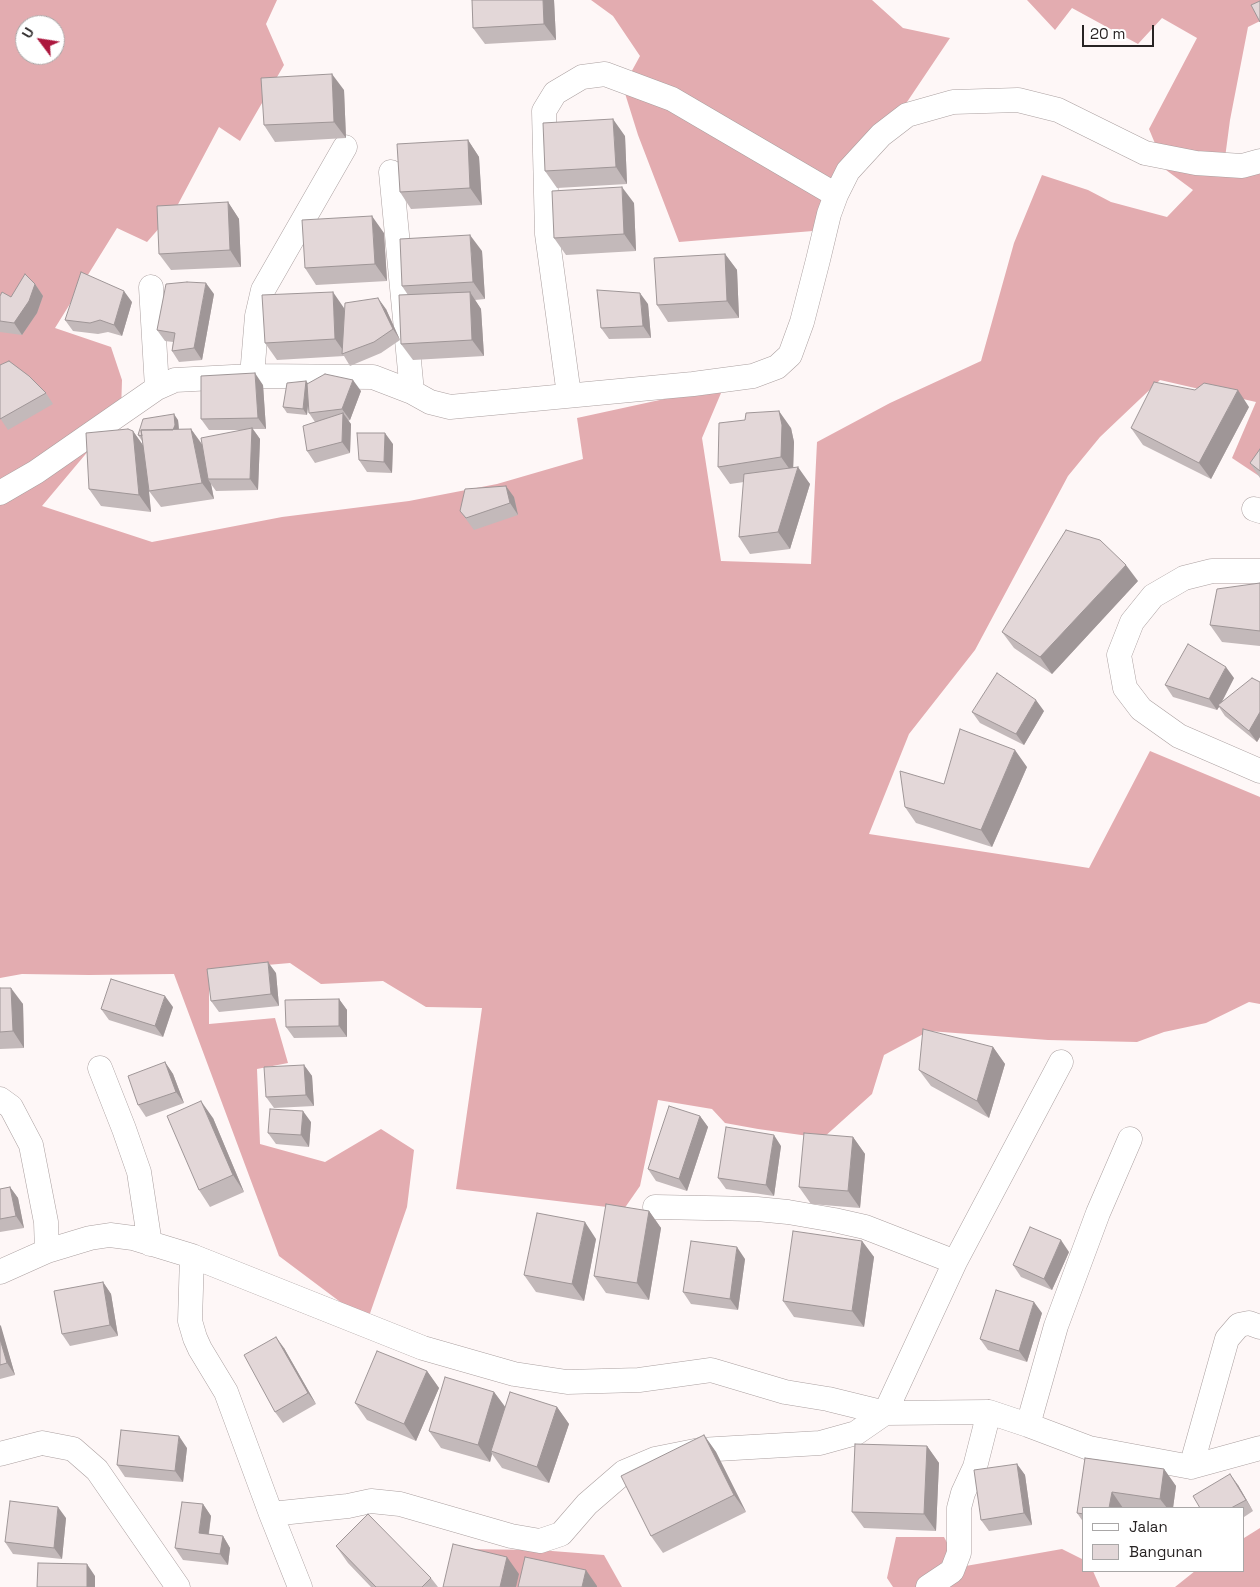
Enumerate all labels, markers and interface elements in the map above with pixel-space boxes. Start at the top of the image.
north arrow [15,15,65,65]
scale bar [1085,15,1158,47]
text: U [18,24,38,41]
text: 20 m [1090,24,1125,43]
legend [1082,1507,1245,1572]
text: Jalan [1129,1517,1168,1536]
text: Bangunan [1129,1542,1203,1561]

